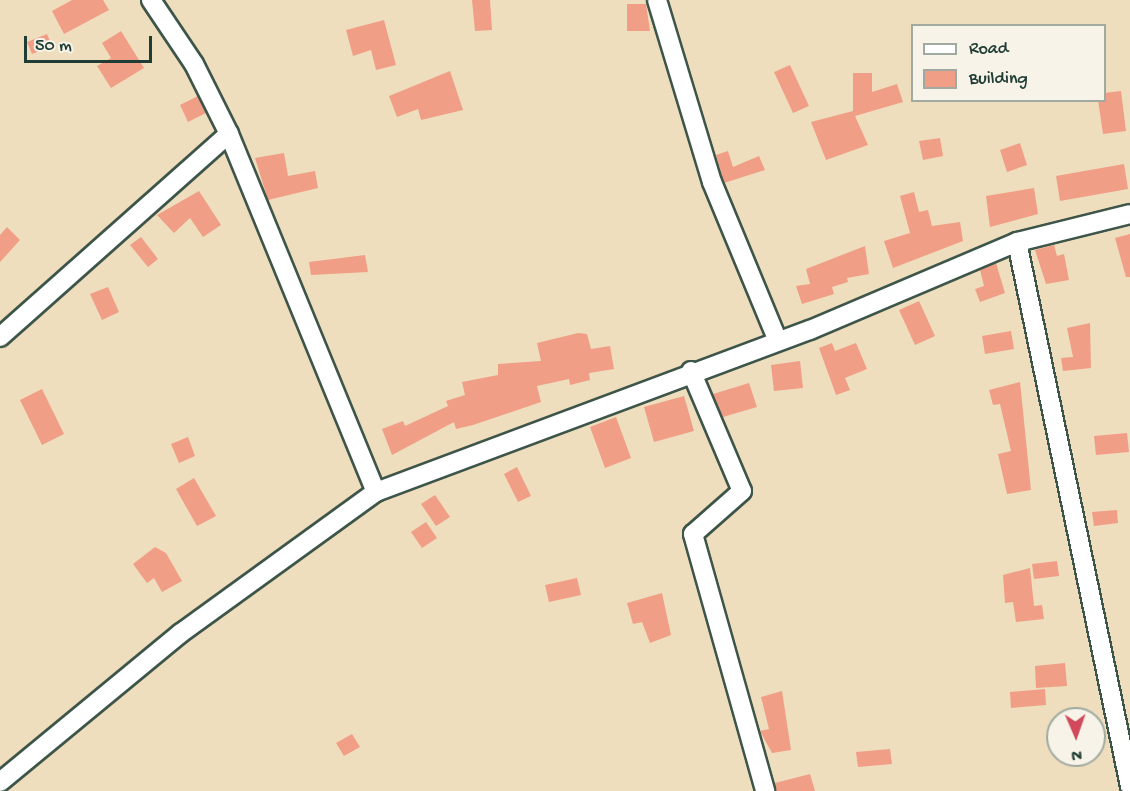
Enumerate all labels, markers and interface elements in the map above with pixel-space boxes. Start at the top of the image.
scale bar [27,24,154,62]
legend [911,24,1106,102]
text: 50 m [35,36,72,57]
text: Road [969,39,1008,60]
text: Building [969,69,1028,90]
north arrow [1046,707,1106,767]
text: N [1071,744,1082,763]

